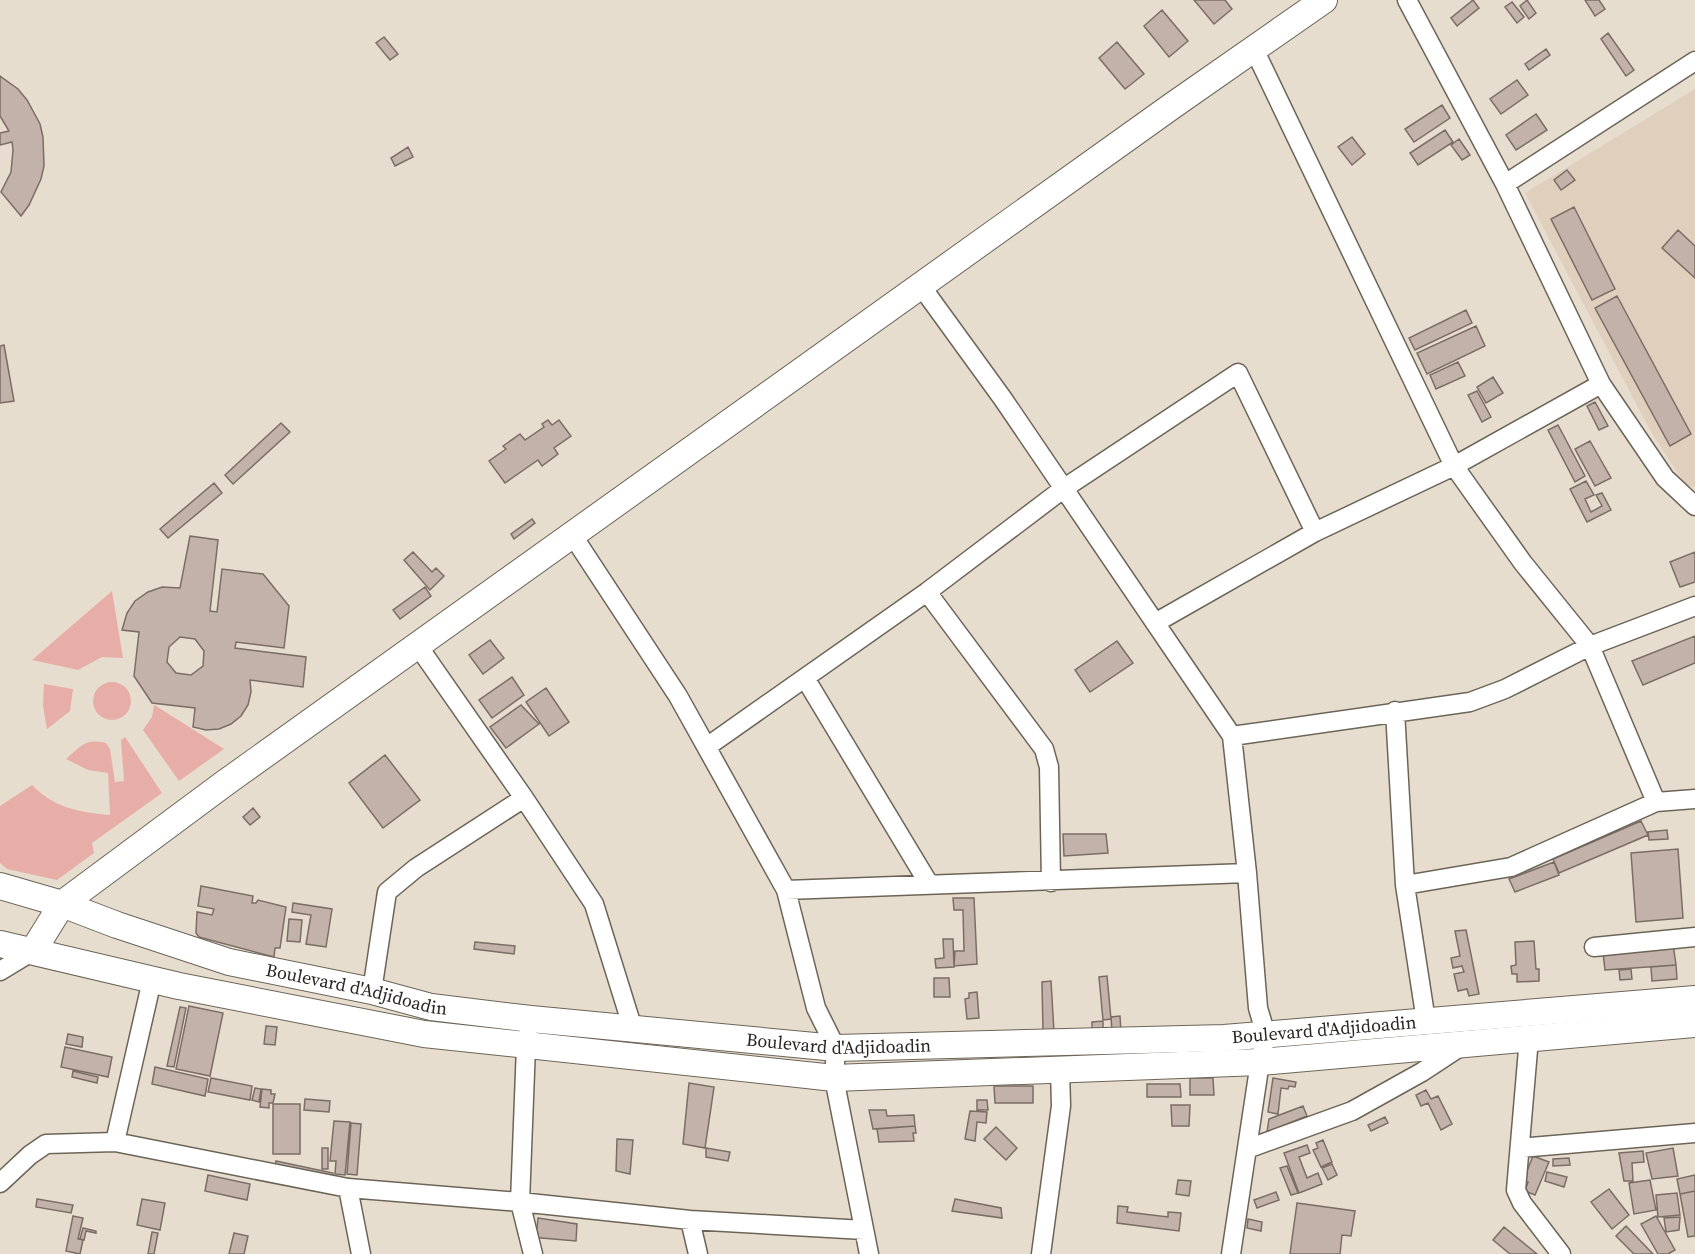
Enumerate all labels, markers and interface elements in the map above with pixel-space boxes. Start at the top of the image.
street label: Boulevard d'Adjidoadin [264,957,449,1021]
street label: Boulevard d'Adjidoadin [1231,1009,1417,1049]
street label: Boulevard d'Adjidoadin [745,1027,931,1060]

